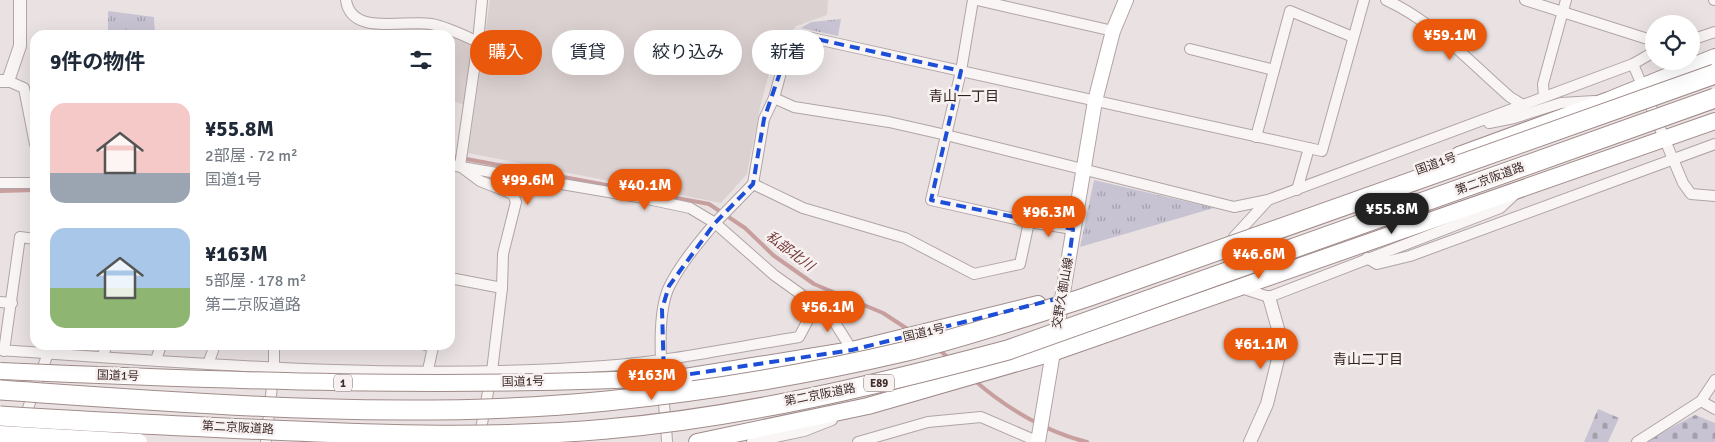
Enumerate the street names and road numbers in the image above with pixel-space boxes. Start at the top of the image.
street label: 国道1号 [1413,150,1459,178]
street label: 第二京阪道路 [1454,160,1526,198]
street label: 交野久御山線 [1049,256,1077,330]
street label: 国道1号 [902,321,946,345]
street label: 国道1号 [97,368,139,384]
road number: 1 [334,374,352,392]
street label: 国道1号 [502,374,544,390]
road number: E89 [864,374,894,392]
street label: 第二京阪道路 [783,381,857,409]
street label: 第二京阪道路 [202,419,274,437]

